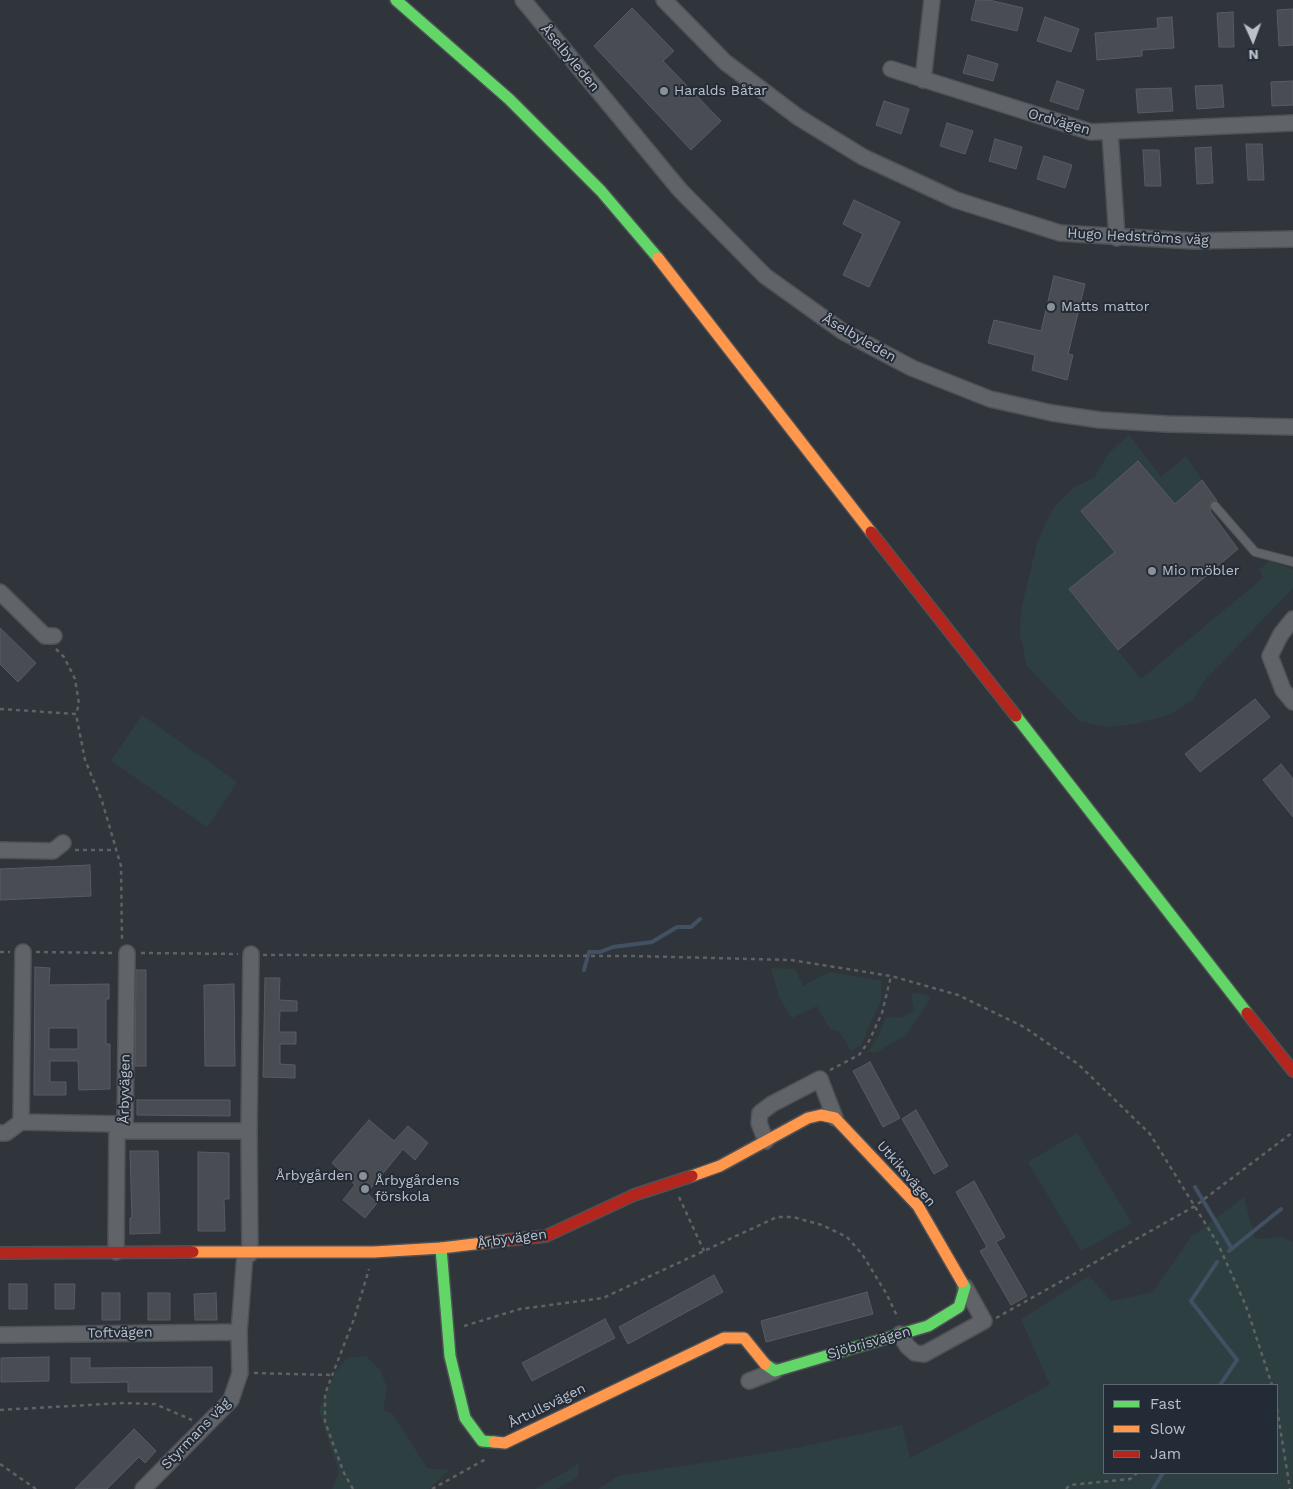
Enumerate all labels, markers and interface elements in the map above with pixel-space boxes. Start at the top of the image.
north arrow [1228,15,1278,65]
street label: Åselbyleden [537,21,603,95]
text: N [1248,47,1259,63]
place label: Haralds Båtar [674,83,767,99]
marker: Haralds Båtar [658,85,670,97]
street label: Ordvägen [1026,105,1092,139]
street label: Hugo Hedströms väg [1067,225,1209,249]
place label: Matts mattor [1061,299,1149,315]
marker: Matts mattor [1045,301,1057,313]
street label: Åselbyleden [819,310,899,366]
place label: Mio möbler [1162,563,1239,579]
marker: Mio möbler [1146,565,1158,577]
street label: Årbyvägen [116,1054,134,1124]
street label: Utkiksvägen [873,1138,939,1210]
place label: Årbygården [276,1168,353,1184]
marker: Årbygården [357,1170,369,1182]
place label: Årbygårdens förskola [375,1173,460,1206]
marker: Årbygårdens förskola [359,1183,371,1195]
street label: Årbyvägen [476,1226,548,1252]
street label: Sjöbrisvägen [826,1323,912,1363]
street label: Toftvägen [87,1324,153,1342]
street label: Årtullsvägen [506,1380,588,1432]
legend [1103,1384,1278,1474]
street label: Styrmans väg [158,1395,234,1473]
text: Fast [1150,1395,1181,1413]
text: Slow [1150,1420,1186,1438]
text: Jam [1150,1445,1181,1463]

